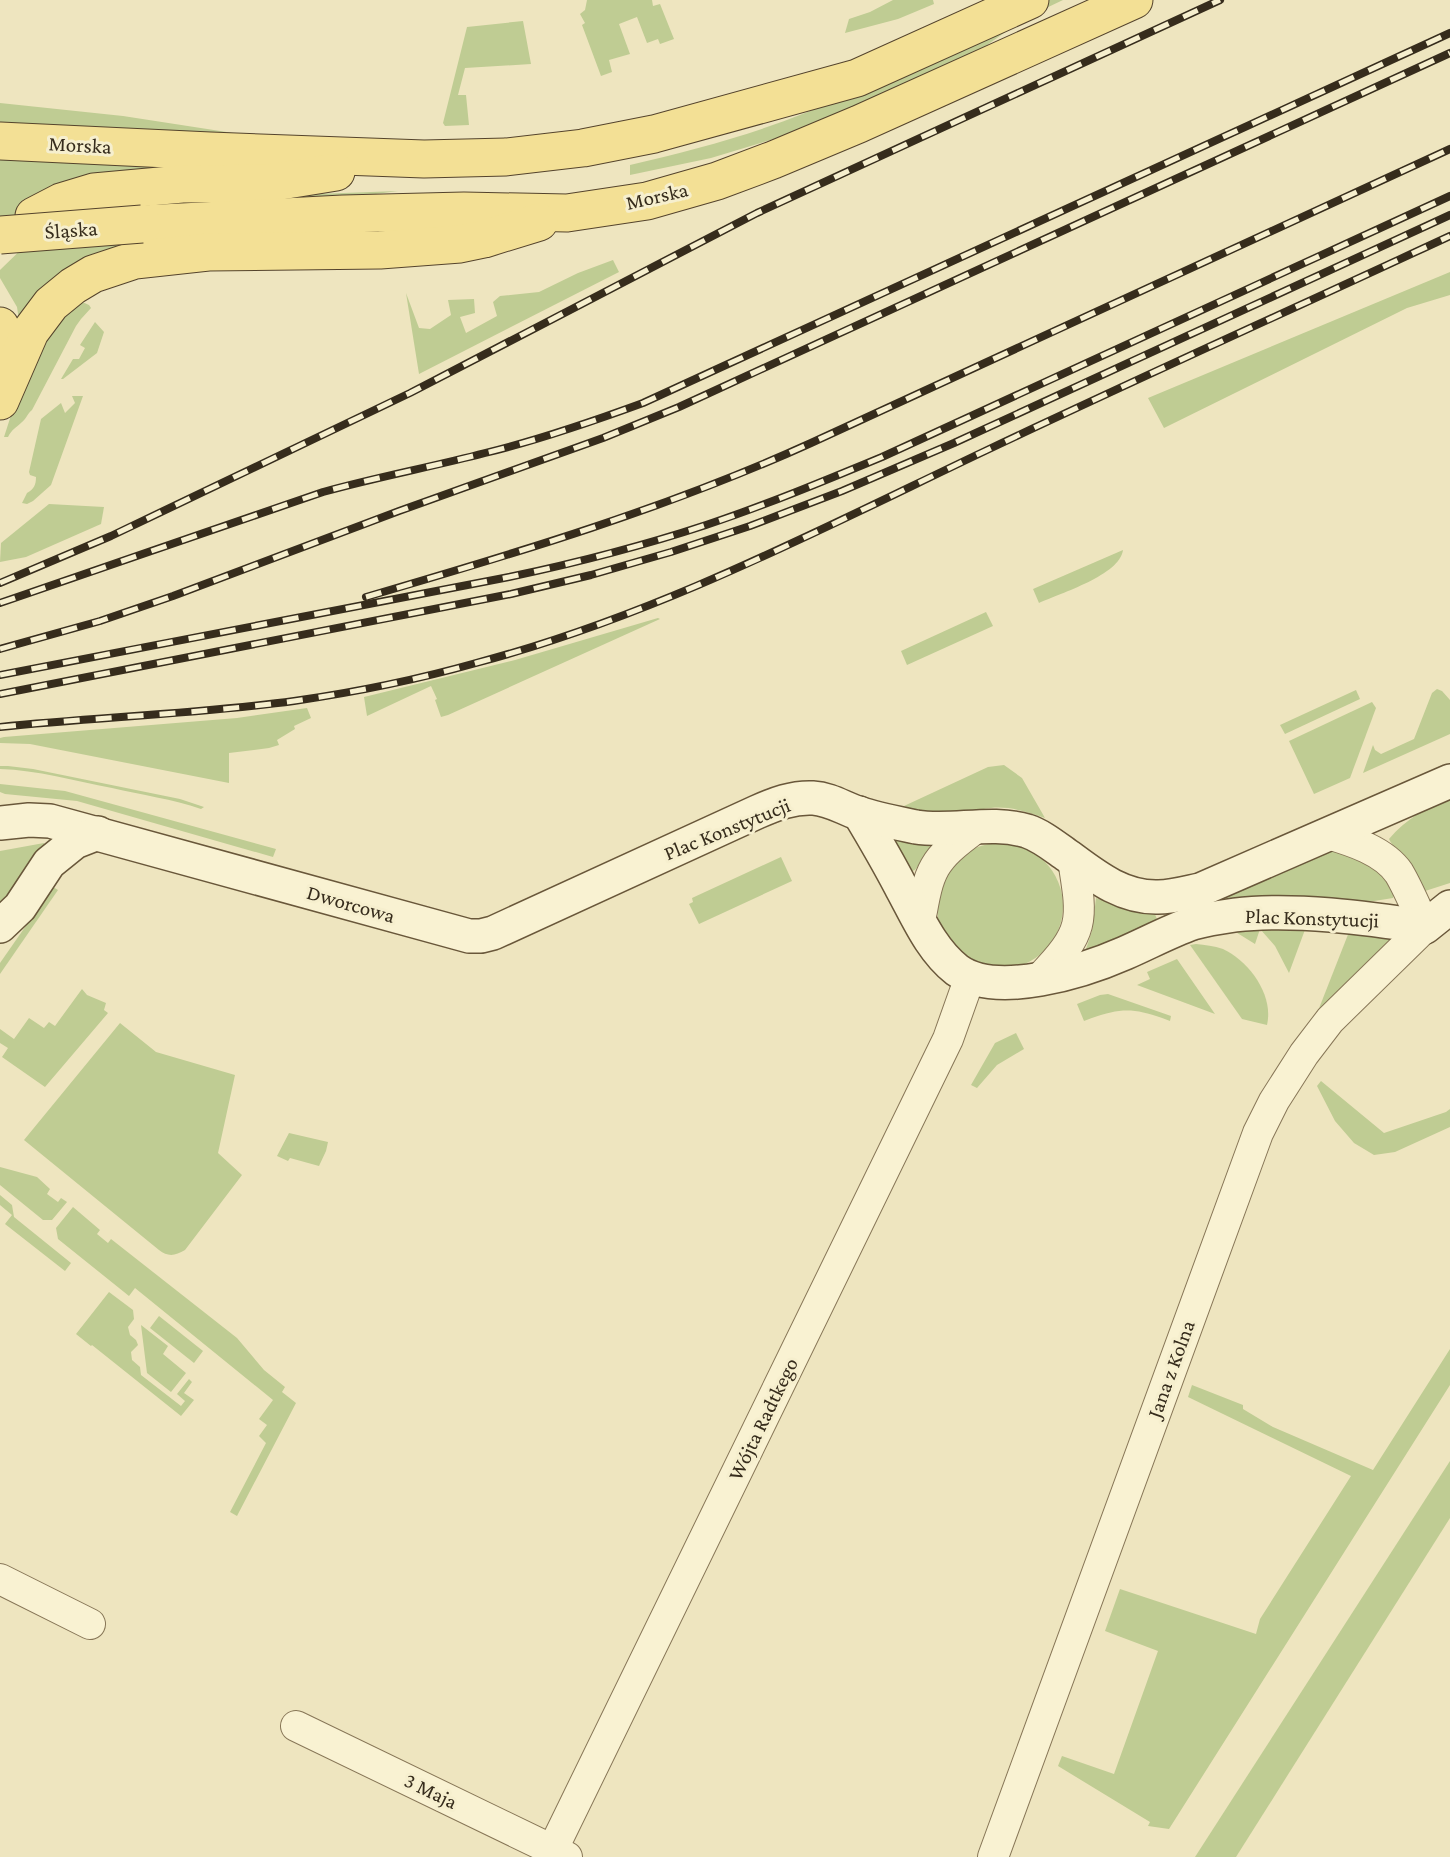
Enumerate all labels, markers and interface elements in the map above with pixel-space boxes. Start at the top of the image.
street label: Morska [48,131,112,159]
street label: Morska [624,177,691,215]
street label: Śląska [44,216,99,244]
street label: Plac Konstytucji [660,793,794,865]
street label: Dworcowa [304,880,398,928]
street label: Plac Konstytucji [1244,904,1380,932]
street label: Jana z Kolna [1142,1316,1200,1423]
street label: Wójta Radtkego [723,1354,803,1484]
street label: 3 Maja [401,1768,462,1814]

